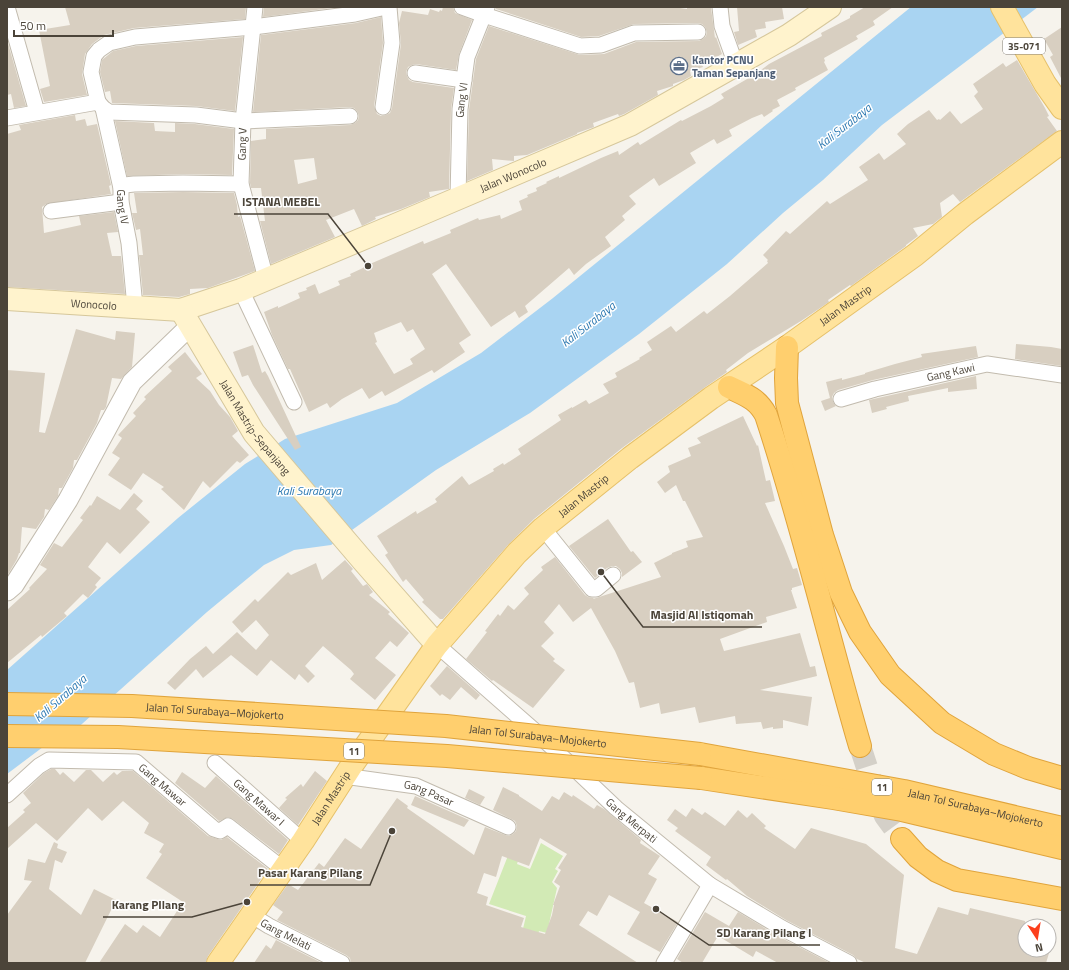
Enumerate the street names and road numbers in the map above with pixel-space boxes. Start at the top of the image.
road number: 35-071 [1003,38,1045,54]
street label: Gang VI [452,81,471,118]
street label: Gang V [233,127,251,161]
street label: Jalan Wonocolo [477,154,549,196]
street label: Gang IV [113,189,133,226]
street label: Jalan Mastrip [816,281,875,329]
street label: Wonocolo [70,295,117,314]
street label: Gang Kawi [925,359,976,385]
street label: Jalan Mastrip-Sepanjang [216,377,295,479]
street label: Jalan Mastrip [555,470,612,521]
street label: Jalan Tol Surabaya–Mojokerto [145,699,284,724]
street label: Jalan Tol Surabaya–Mojokerto [468,721,608,752]
road number: 11 [344,743,364,759]
street label: Gang Mawar [135,760,190,810]
street label: Jalan Mastrip [308,768,354,828]
street label: Gang Mawar I [230,775,288,829]
street label: Gang Pasar [403,776,457,810]
road number: 11 [872,779,892,795]
street label: Jalan Tol Surabaya–Mojokerto [907,784,1045,831]
street label: Gang Merpati [602,794,661,847]
street label: Gang Melati [257,915,314,954]

